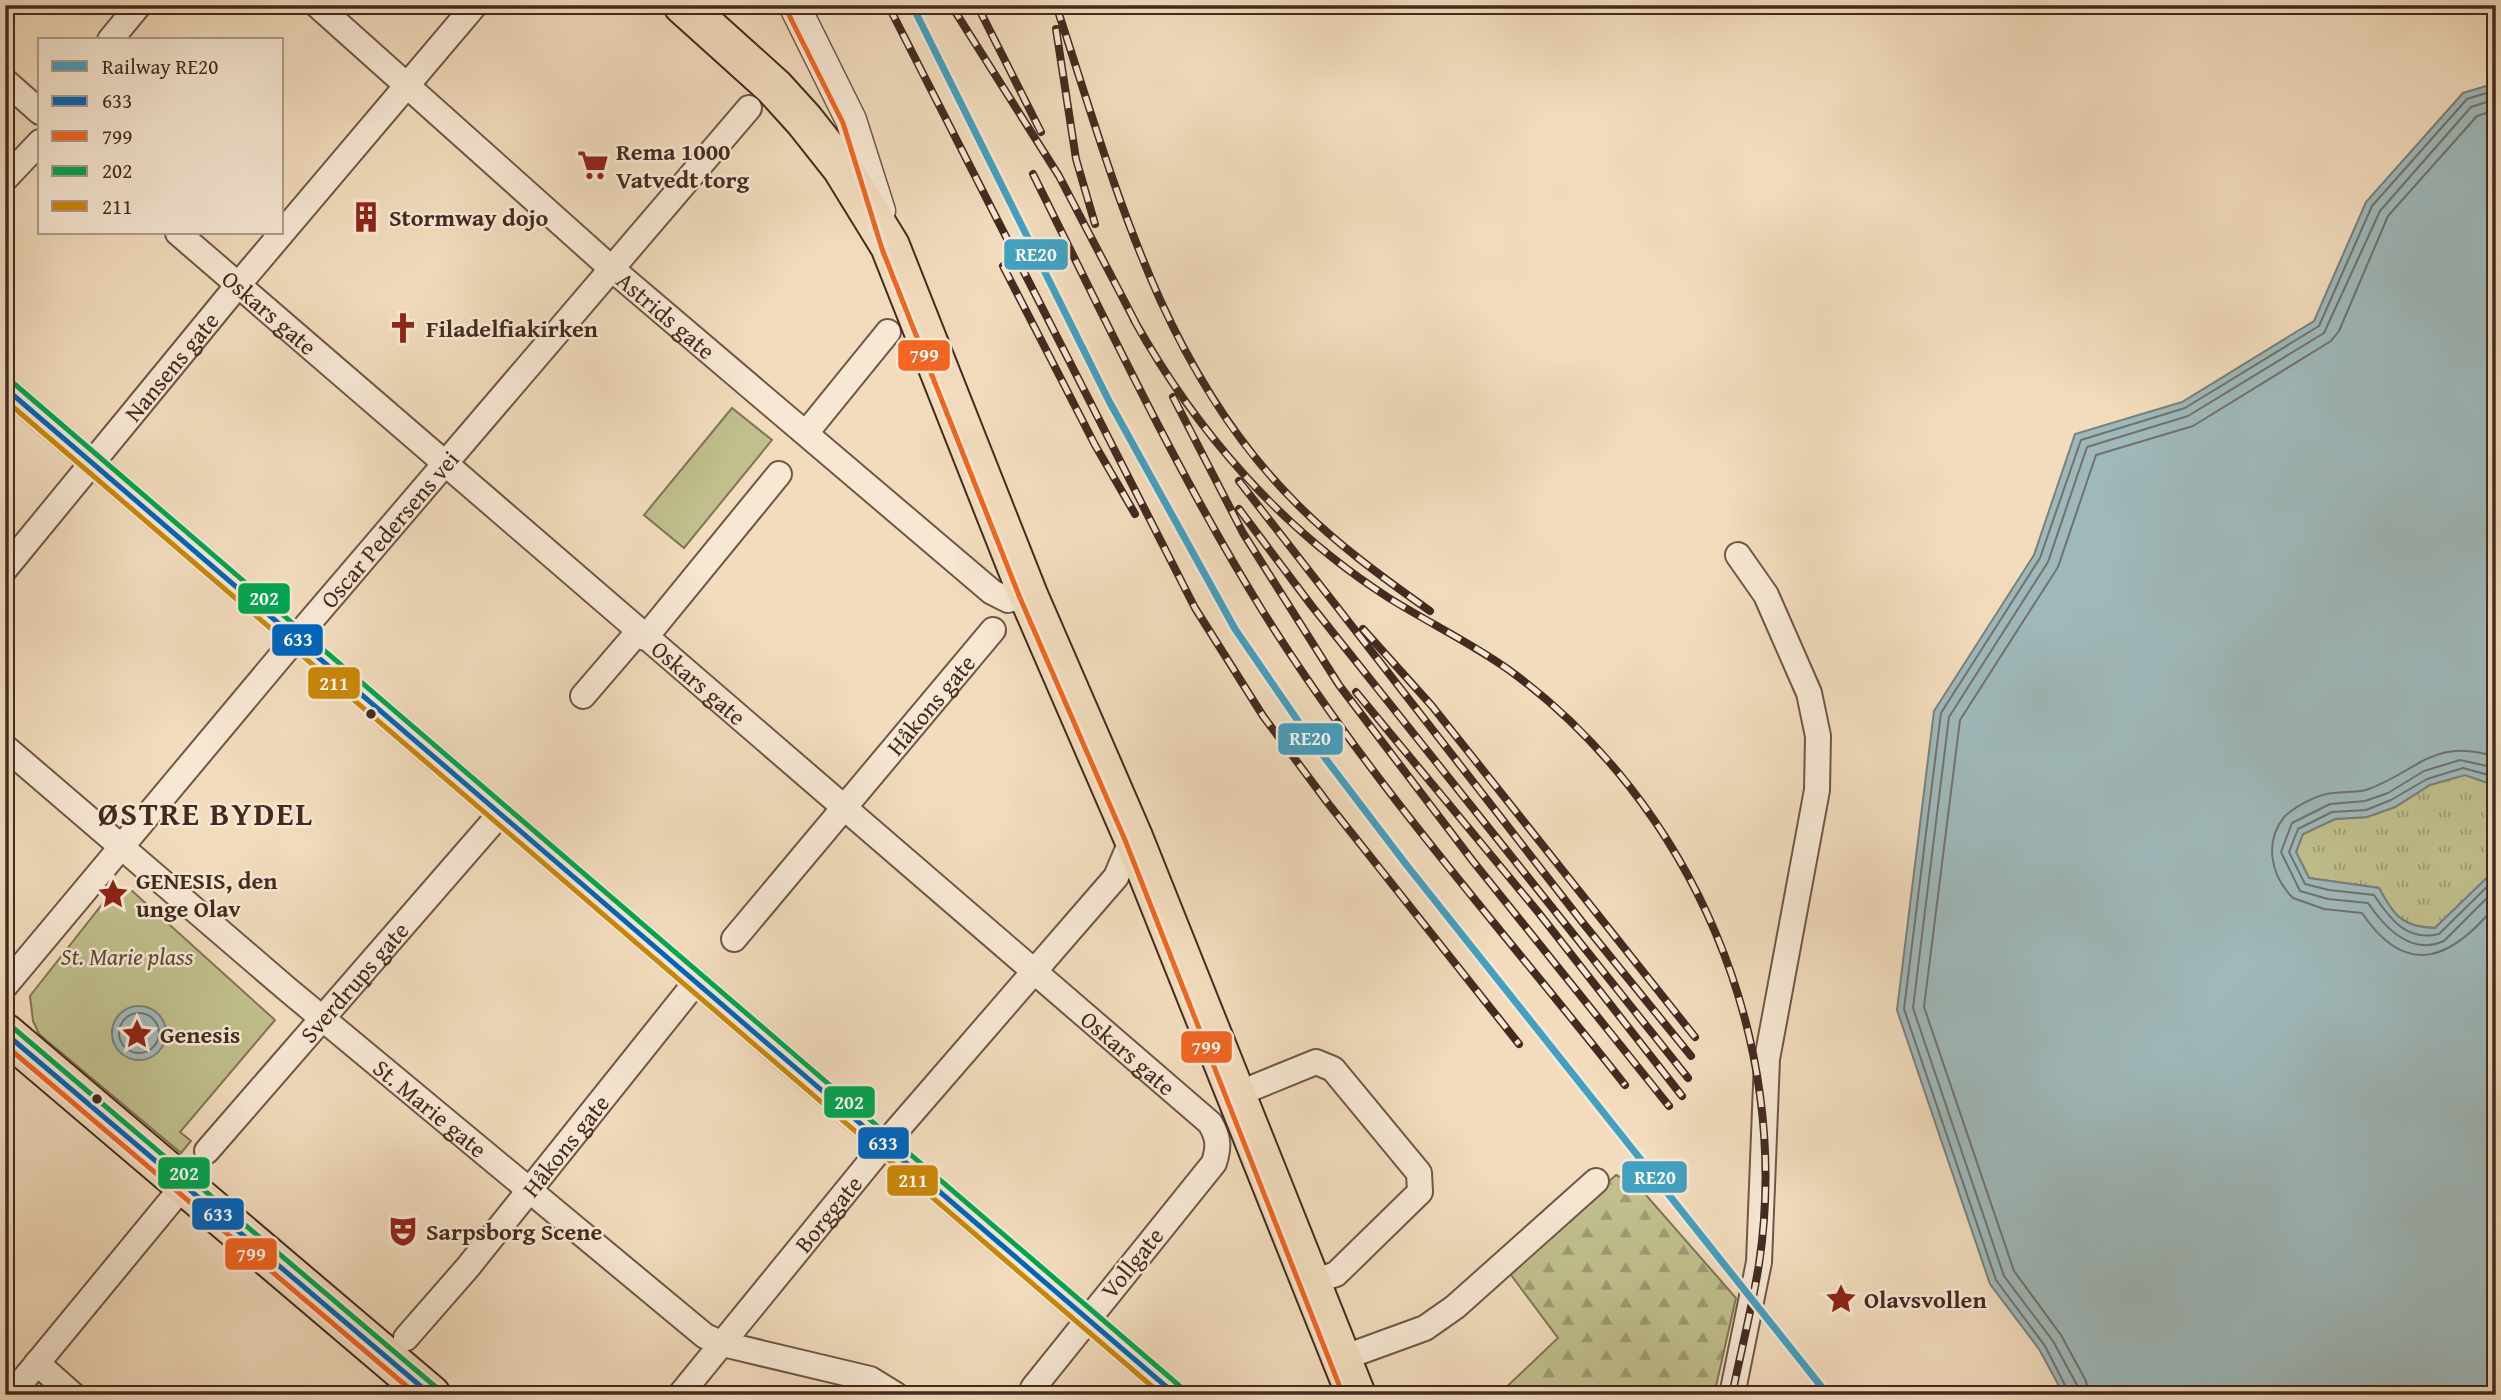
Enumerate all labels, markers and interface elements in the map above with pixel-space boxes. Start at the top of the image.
legend [38,38,284,234]
text: Railway RE20 [102,51,218,82]
text: 633 [102,85,132,116]
text: 799 [102,121,132,152]
place label: Rema 1000 Vatvedt torg [616,134,750,197]
supermarket icon: Rema 1000 Vatvedt torg [576,148,610,182]
text: 202 [102,155,132,186]
text: 211 [102,191,132,222]
building icon: Stormway dojo [349,200,383,234]
place label: Stormway dojo [389,200,549,235]
line badge: RE20 [1003,238,1069,271]
text: RE20 [1015,240,1057,268]
street label: Oskars gate [215,261,325,363]
street label: Astrids gate [609,263,723,367]
street label: Nansens gate [116,304,227,429]
church icon: Filadelfiakirken [386,311,420,345]
place label: Filadelfiakirken [426,311,598,346]
line badge: 799 [897,339,951,372]
text: 799 [909,341,939,369]
street label: Oscar Pedersens vei [312,442,467,616]
line badge: 202 [237,582,291,615]
text: 202 [249,584,279,612]
line badge: 633 [271,623,324,657]
text: 633 [283,625,313,653]
street label: Oskars gate [644,631,754,733]
street label: Håkons gate [878,646,983,763]
line badge: 211 [307,666,361,700]
text: 211 [319,669,349,697]
unlabelled marker [364,707,378,721]
line badge: RE20 [1277,722,1344,756]
text: RE20 [1289,724,1331,752]
district label: ØSTRE BYDEL [98,790,314,837]
place label: GENESIS, den unge Olav [136,863,277,926]
place icon: GENESIS, den unge Olav [96,877,130,911]
street label: Sverdrups gate [291,914,417,1050]
park label: St. Marie plass [61,939,194,974]
street label: Oskars gate [1073,1002,1184,1104]
place icon: Genesis [120,1017,154,1051]
place label: Genesis [160,1017,240,1052]
line badge: 799 [1180,1030,1233,1064]
text: 799 [1191,1033,1221,1061]
street label: St. Marie gate [366,1050,495,1166]
line badge: 202 [823,1085,876,1119]
street label: Håkons gate [513,1087,617,1204]
text: 202 [834,1088,864,1116]
unlabelled marker [90,1092,104,1106]
line badge: 633 [857,1126,910,1160]
text: 633 [868,1129,898,1157]
line badge: 202 [157,1156,211,1190]
text: 202 [169,1159,199,1187]
line badge: RE20 [1621,1160,1688,1194]
text: RE20 [1634,1163,1676,1191]
line badge: 211 [886,1164,939,1197]
text: 211 [898,1166,928,1194]
street label: Borggate [786,1167,870,1260]
line badge: 633 [191,1197,245,1231]
text: 633 [203,1200,233,1228]
theatre icon: Sarpsborg Scene [386,1214,420,1248]
place label: Sarpsborg Scene [426,1214,602,1249]
street label: Vollgate [1092,1220,1172,1306]
line badge: 799 [224,1237,278,1271]
text: 799 [236,1240,266,1268]
place icon: Olavsvollen [1824,1282,1858,1316]
place label: Olavsvollen [1864,1282,1987,1317]

